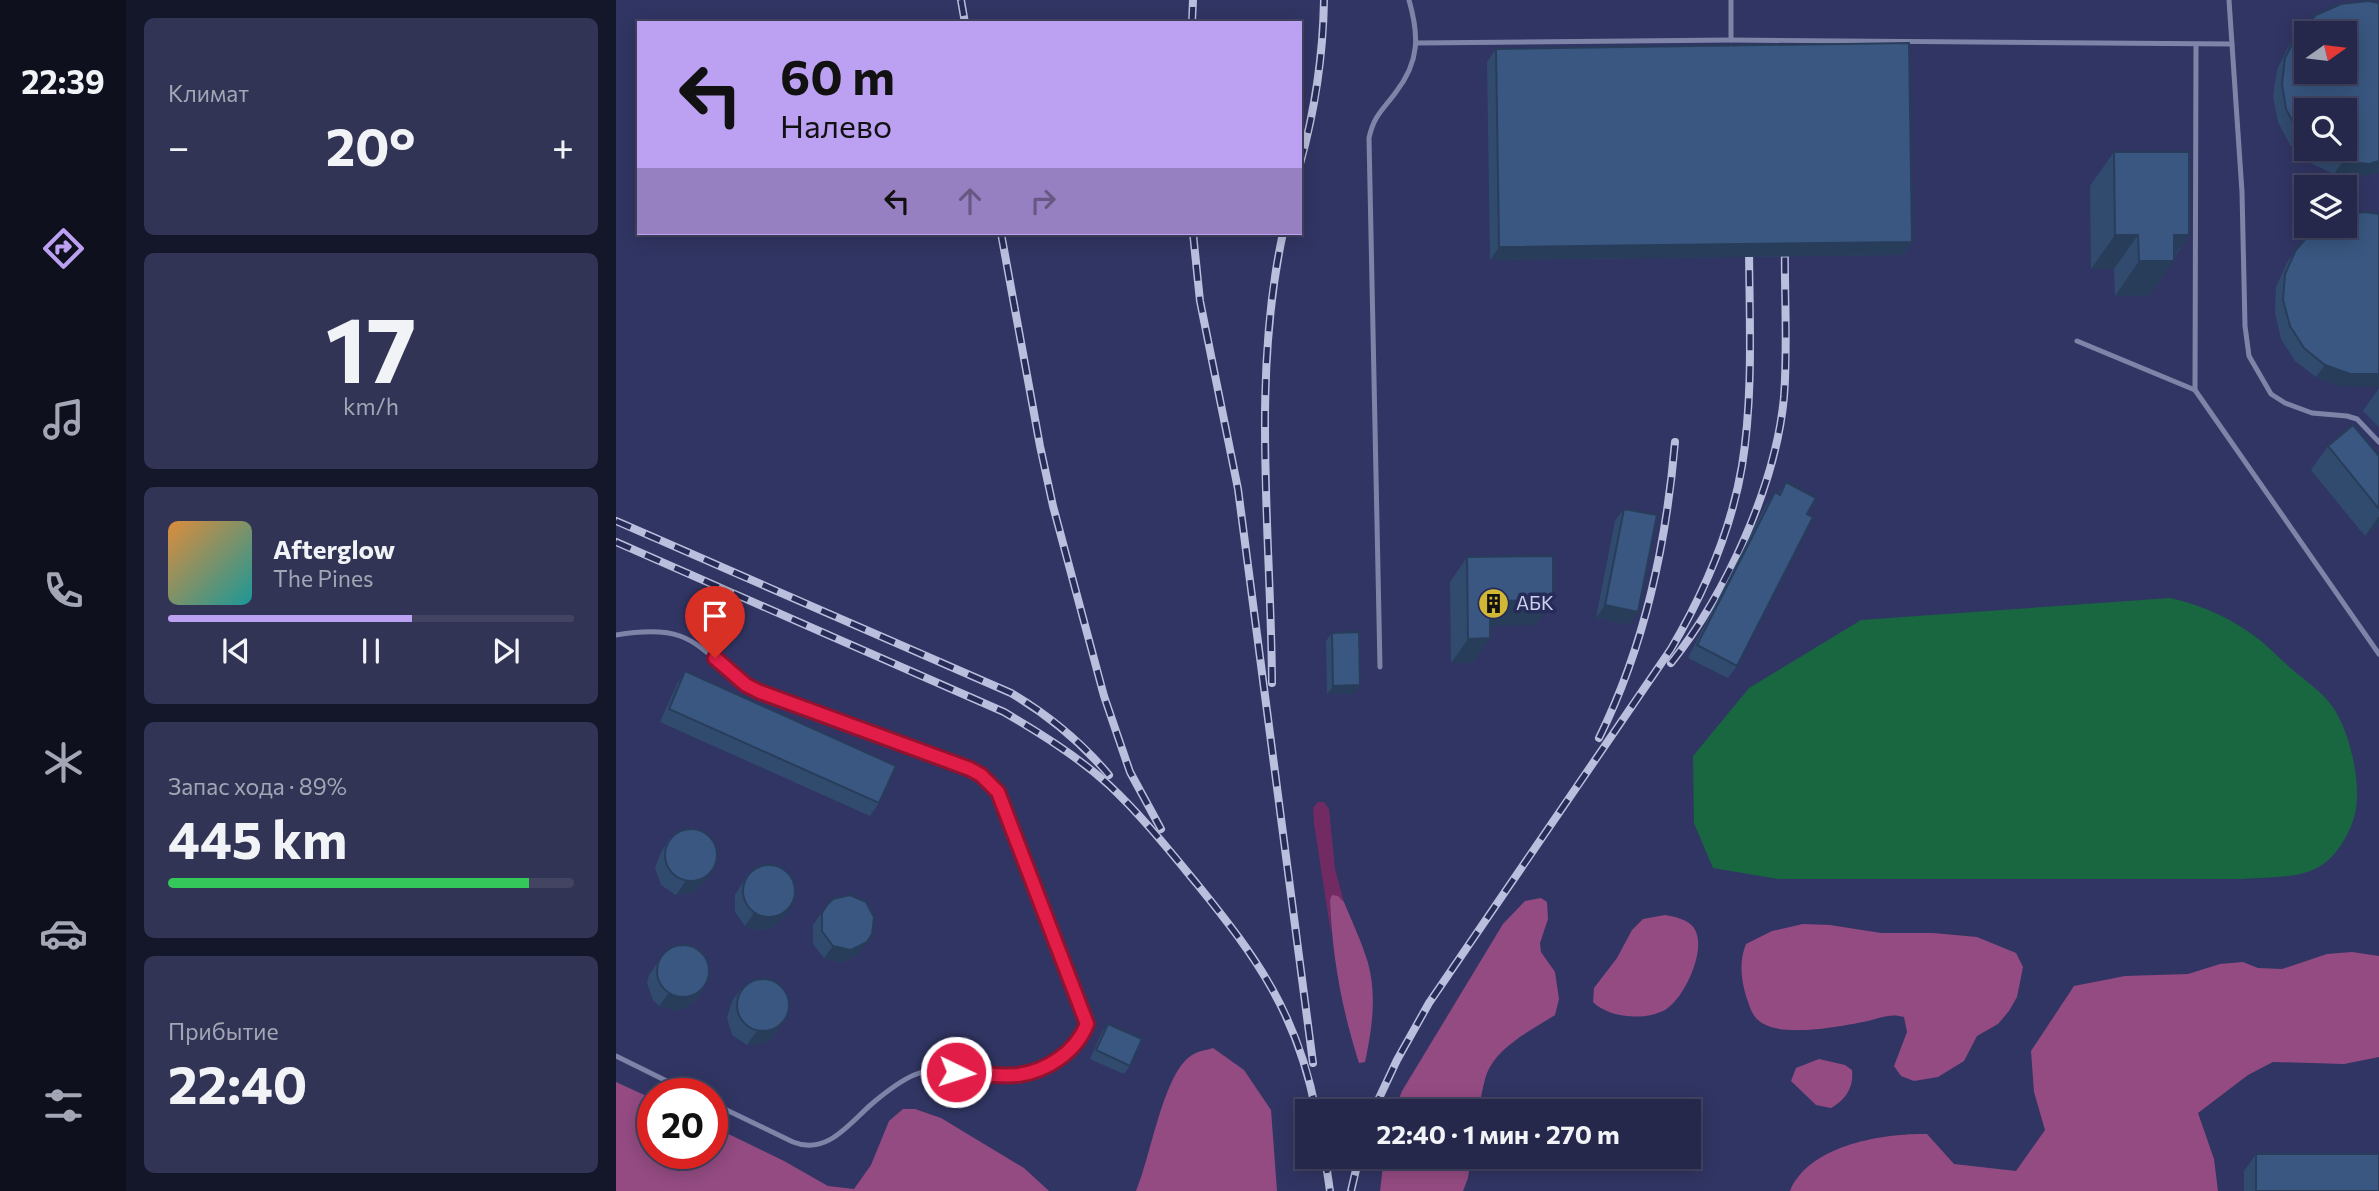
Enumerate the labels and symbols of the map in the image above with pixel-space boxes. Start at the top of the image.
north arrow [2294,21,2357,84]
pin [685,586,745,658]
building icon: АБК [1476,586,1510,620]
place label: АБК [1516,591,1554,614]
position arrow [919,1035,993,1109]
speed limit sign: 20 [637,1078,728,1169]

